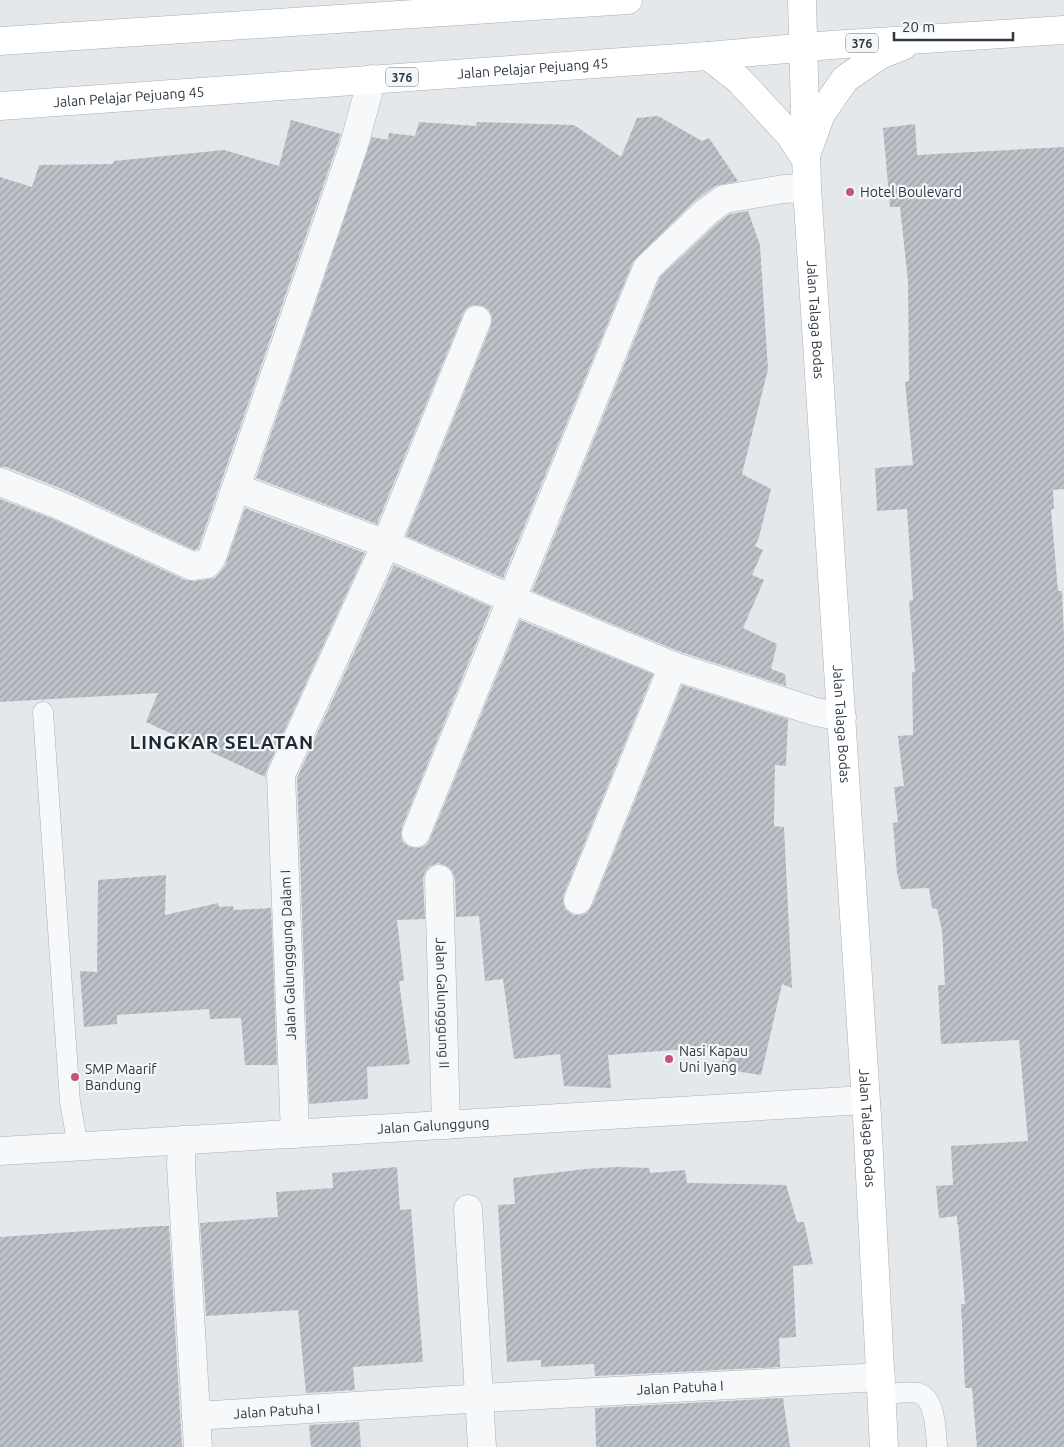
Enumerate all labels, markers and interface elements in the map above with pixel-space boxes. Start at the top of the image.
scale bar [894,10,1013,42]
text: 20 m [902,18,935,35]
road number: 376 [846,34,878,52]
street label: Jalan Pelajar Pejuang 45 [456,55,609,82]
road number: 376 [386,68,418,86]
street label: Jalan Pelajar Pejuang 45 [52,84,205,110]
place label: Hotel Boulevard [860,184,962,200]
marker: Hotel Boulevard [844,186,856,198]
street label: Jalan Talaga Bodas [804,260,827,379]
street label: Jalan Talaga Bodas [830,664,853,784]
district label: LINGKAR SELATAN [130,731,314,753]
street label: Jalan Galungggung Dalam I [277,869,299,1041]
street label: Jalan Galungggung II [433,937,452,1069]
place label: Nasi Kapau Uni Iyang [679,1043,748,1075]
marker: Nasi Kapau Uni Iyang [663,1053,675,1065]
place label: SMP Maarif Bandung [85,1061,157,1093]
street label: Jalan Talaga Bodas [856,1068,879,1188]
marker: SMP Maarif Bandung [69,1071,81,1083]
street label: Jalan Galunggung [377,1114,490,1137]
street label: Jalan Patuha I [636,1377,724,1398]
street label: Jalan Patuha I [233,1400,321,1422]

